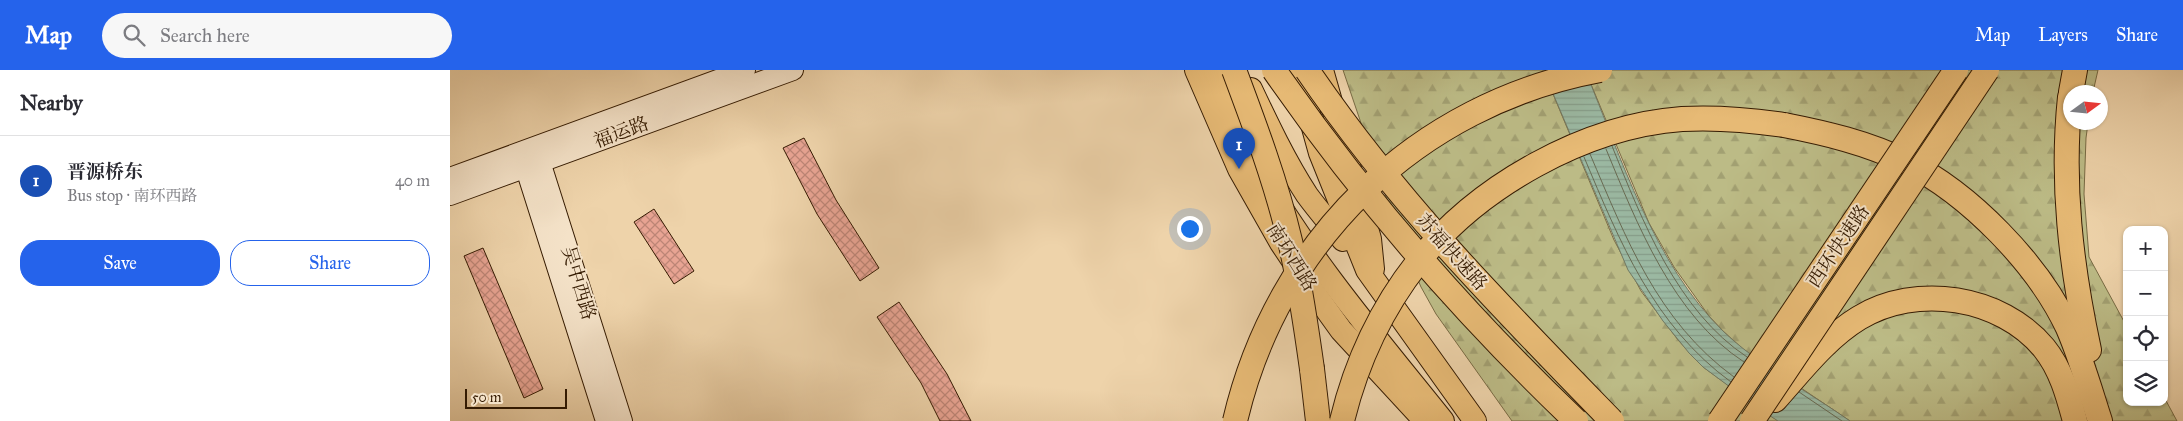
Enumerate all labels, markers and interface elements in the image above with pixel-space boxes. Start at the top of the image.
search box [102,13,452,58]
text: Map [25,20,72,50]
icon: search [120,21,148,49]
text: Search here [160,24,250,47]
text: Map [1975,24,2010,46]
text: Layers [2038,24,2088,46]
text: Share [2116,24,2158,46]
north arrow [2063,85,2108,130]
text: Nearby [20,90,83,116]
street label: 福运路 [590,111,652,153]
pin: 1 [1223,128,1255,169]
text: 晋源桥东 [67,160,143,183]
text: 1 [33,171,39,190]
text: 40 m [395,171,430,190]
text: Bus stop · 南环西路 [67,186,197,205]
street label: 西环快速路 [1802,200,1874,292]
street label: 苏福快速路 [1412,209,1492,295]
your location [1177,216,1203,242]
street label: 南环西路 [1262,219,1322,295]
map controls [2123,226,2168,406]
button: + [2123,226,2168,271]
button: Save [20,240,220,286]
button: Share [230,240,430,286]
street label: 吴中西路 [557,243,601,323]
button: − [2123,271,2168,316]
button: locate [2123,316,2168,361]
button: layers [2123,361,2168,406]
scale bar [465,386,568,409]
text: 50 m [472,389,501,406]

